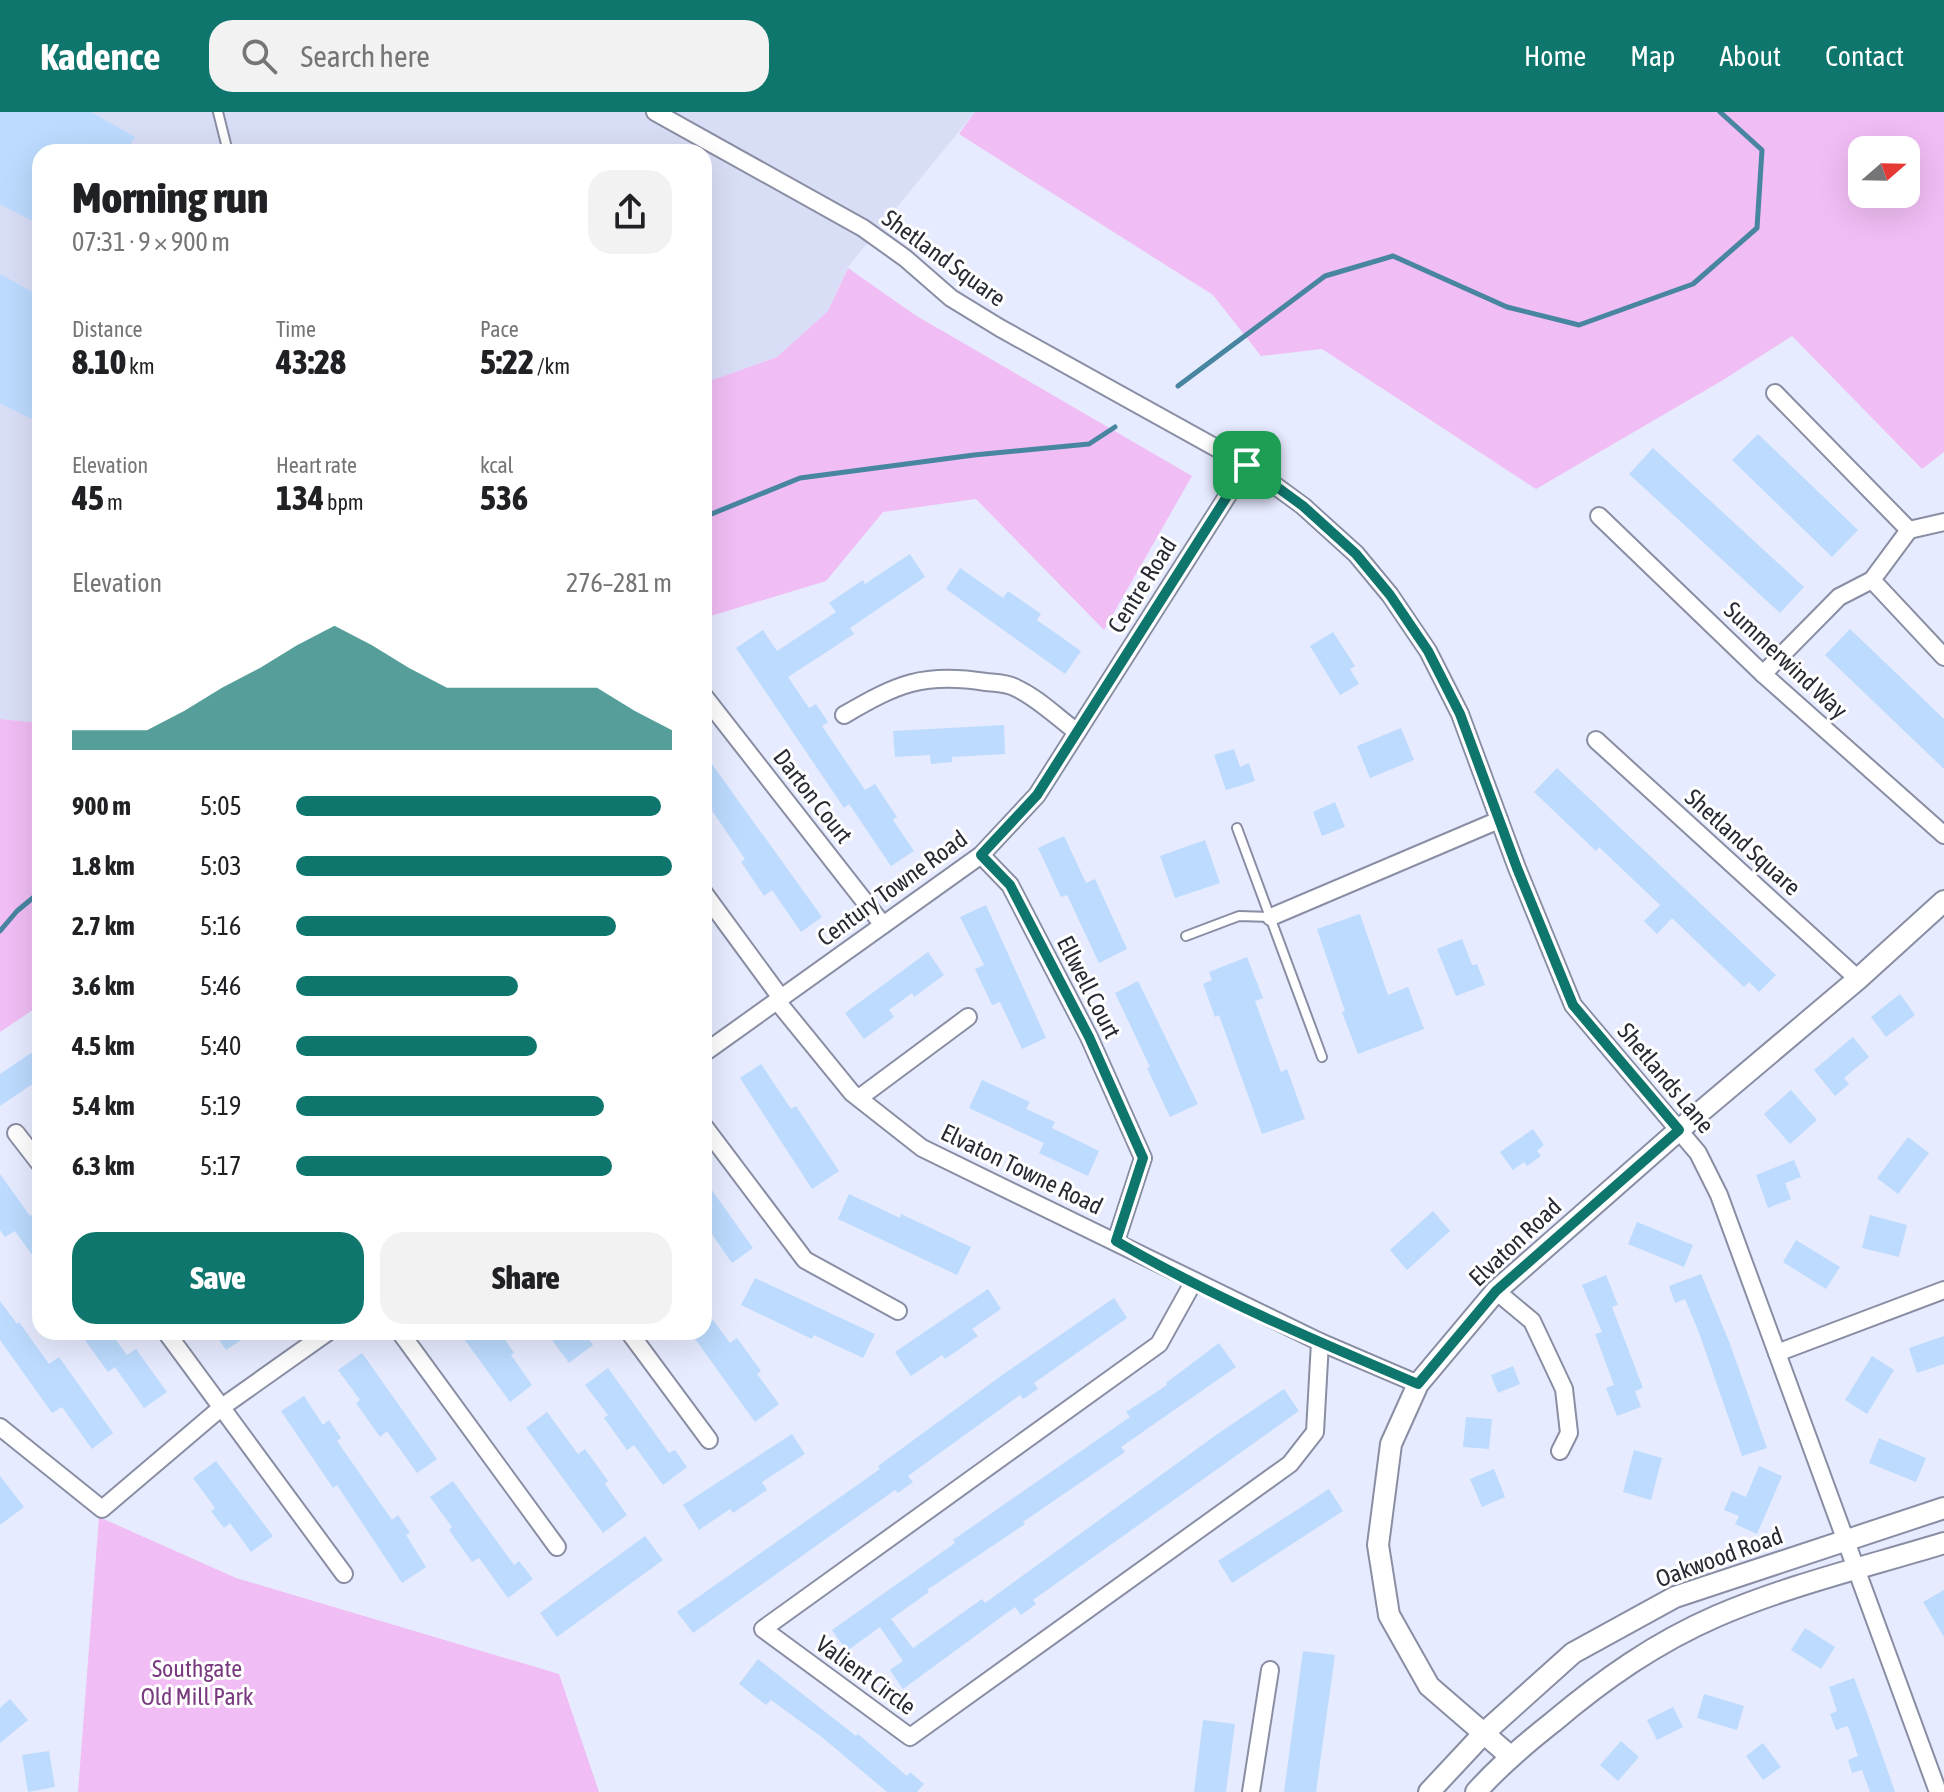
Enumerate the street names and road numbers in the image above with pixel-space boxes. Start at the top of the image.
street label: Shetland Square [877,204,1011,312]
street label: Centre Road [1102,532,1182,638]
street label: Summerwind Way [1719,596,1853,724]
street label: Darton Court [768,744,858,848]
street label: Shetland Square [1680,783,1806,901]
street label: Century Towne Road [812,825,972,951]
street label: Ellwell Court [1052,931,1126,1043]
street label: Shetlands Lane [1612,1018,1720,1138]
street label: Elvaton Towne Road [937,1118,1107,1220]
street label: Elvaton Road [1463,1193,1567,1291]
street label: Oakwood Road [1652,1522,1786,1592]
street label: Valient Circle [811,1630,921,1720]

